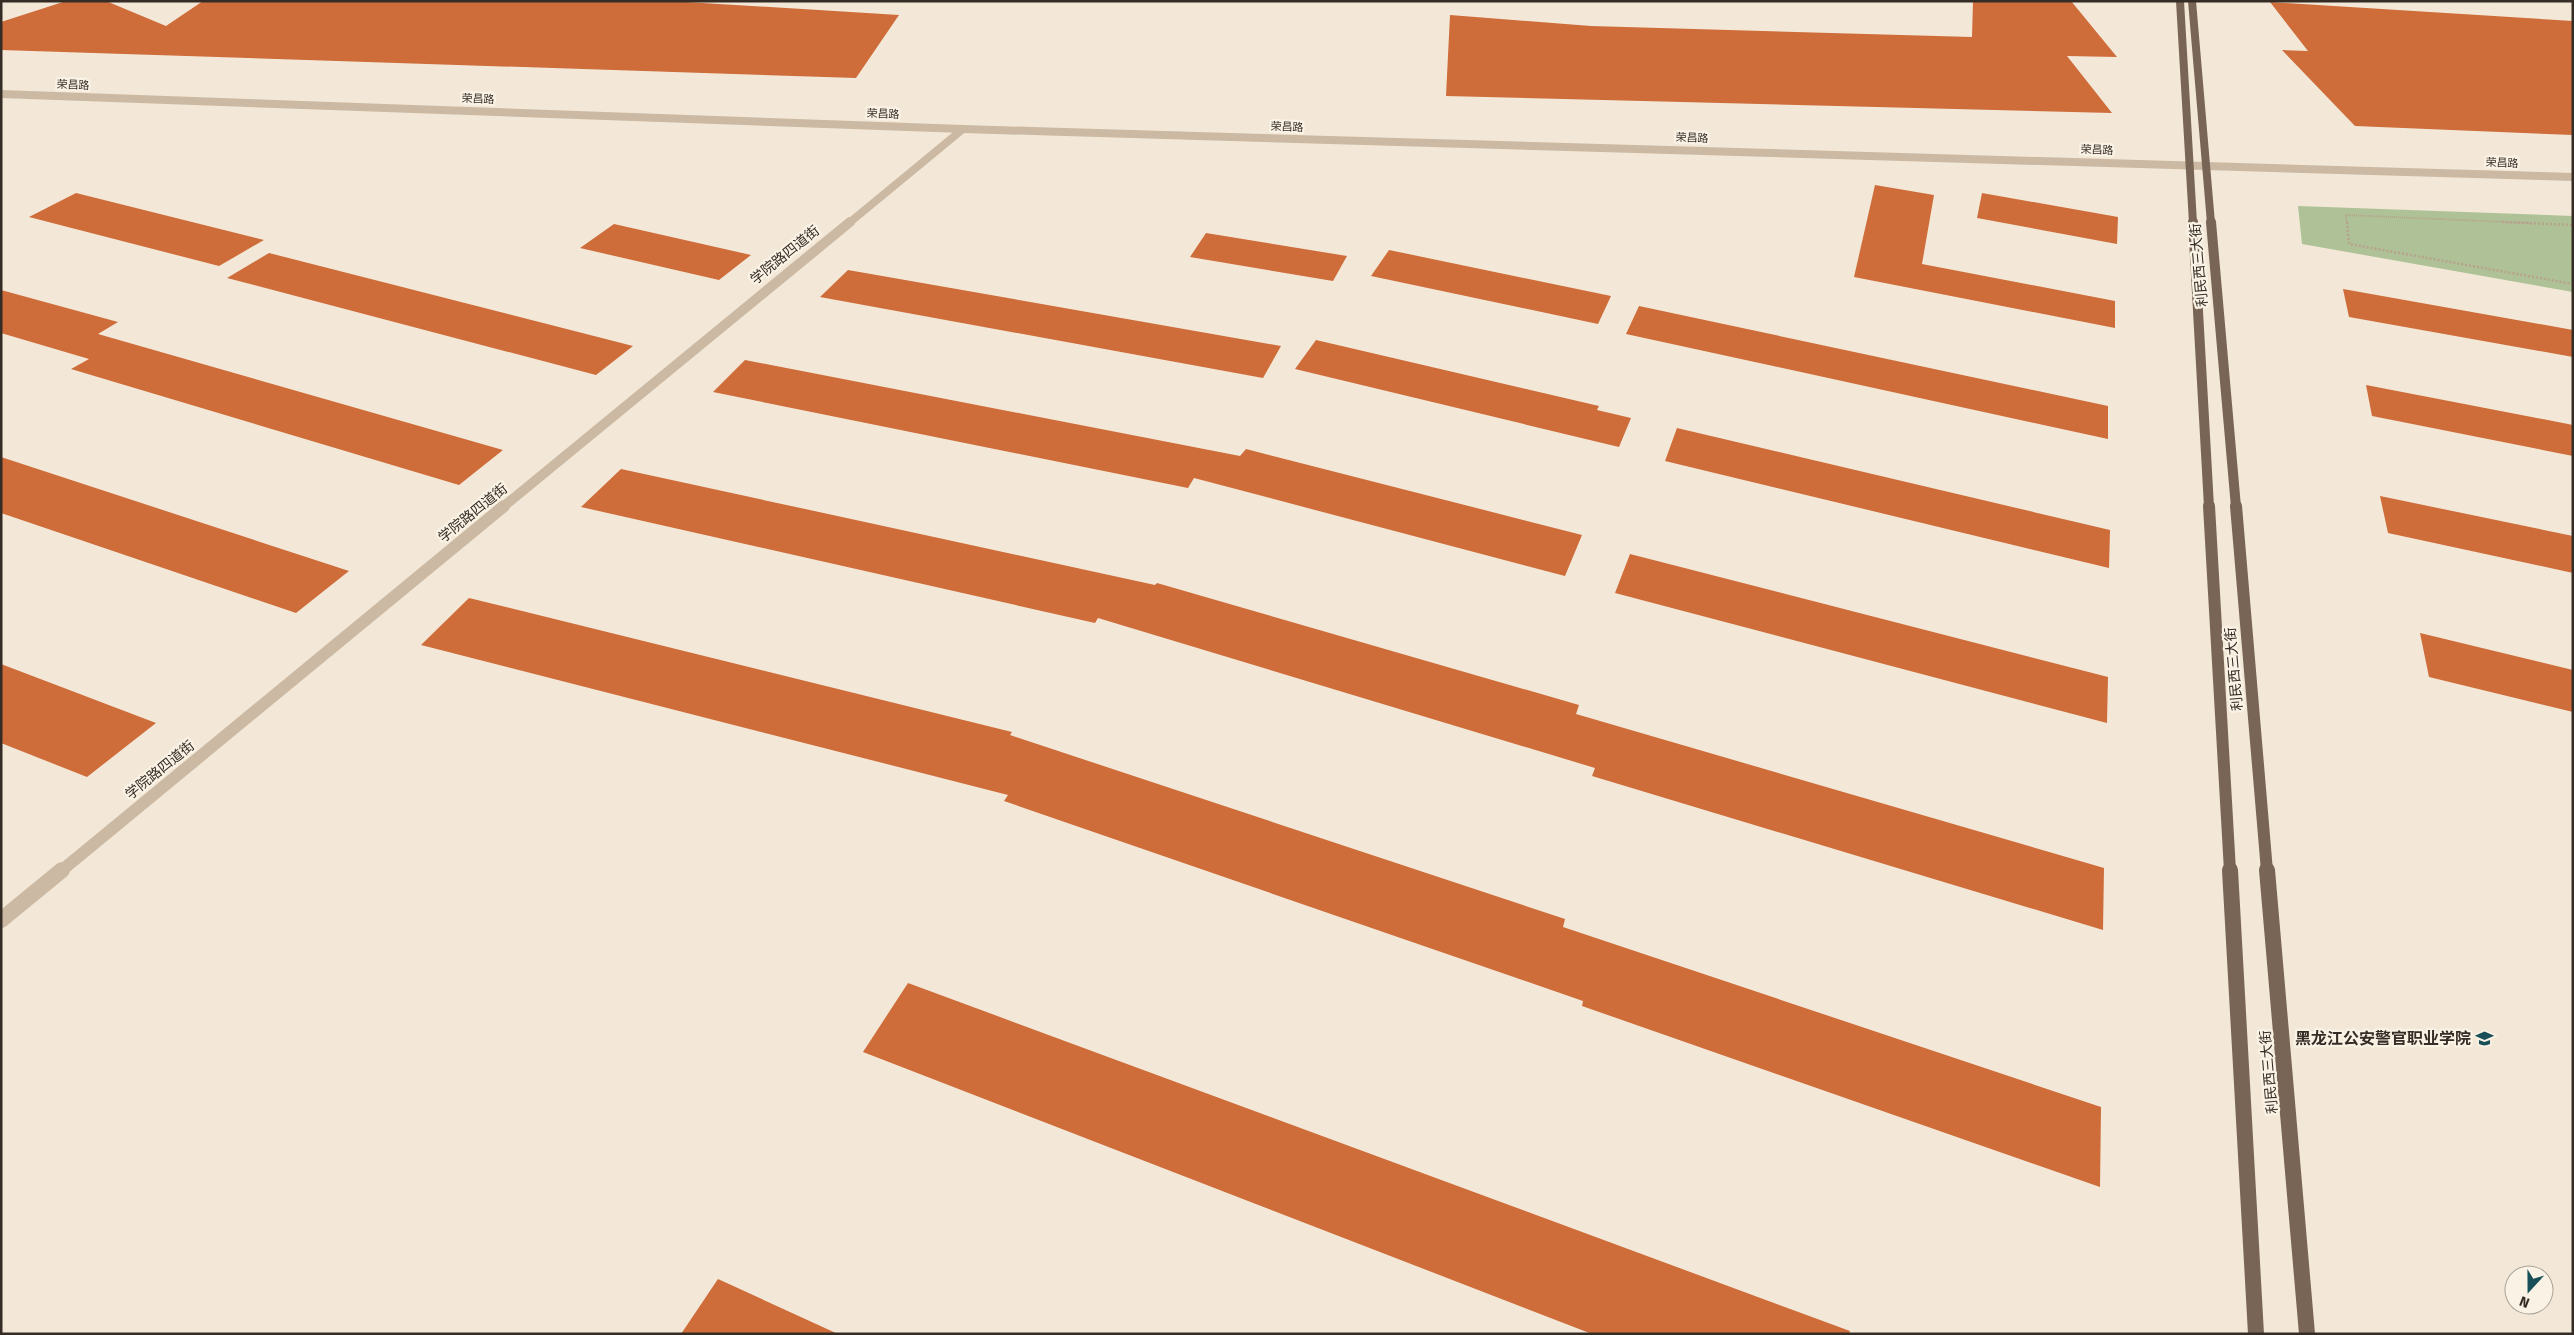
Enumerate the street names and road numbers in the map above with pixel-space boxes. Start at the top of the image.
street label: 荣昌路 [56,78,90,92]
street label: 荣昌路 [461,92,495,106]
street label: 荣昌路 [866,107,900,121]
street label: 荣昌路 [1270,120,1304,134]
street label: 荣昌路 [1675,131,1709,145]
street label: 荣昌路 [2080,143,2114,157]
street label: 荣昌路 [2485,156,2519,170]
street label: 学院路四道街 [747,222,823,288]
street label: 利民西三大街 [2187,222,2211,308]
street label: 学院路四道街 [435,480,511,546]
street label: 利民西三大街 [2222,626,2246,712]
street label: 学院路四道街 [122,737,198,803]
street label: 利民西三大街 [2257,1029,2281,1115]

